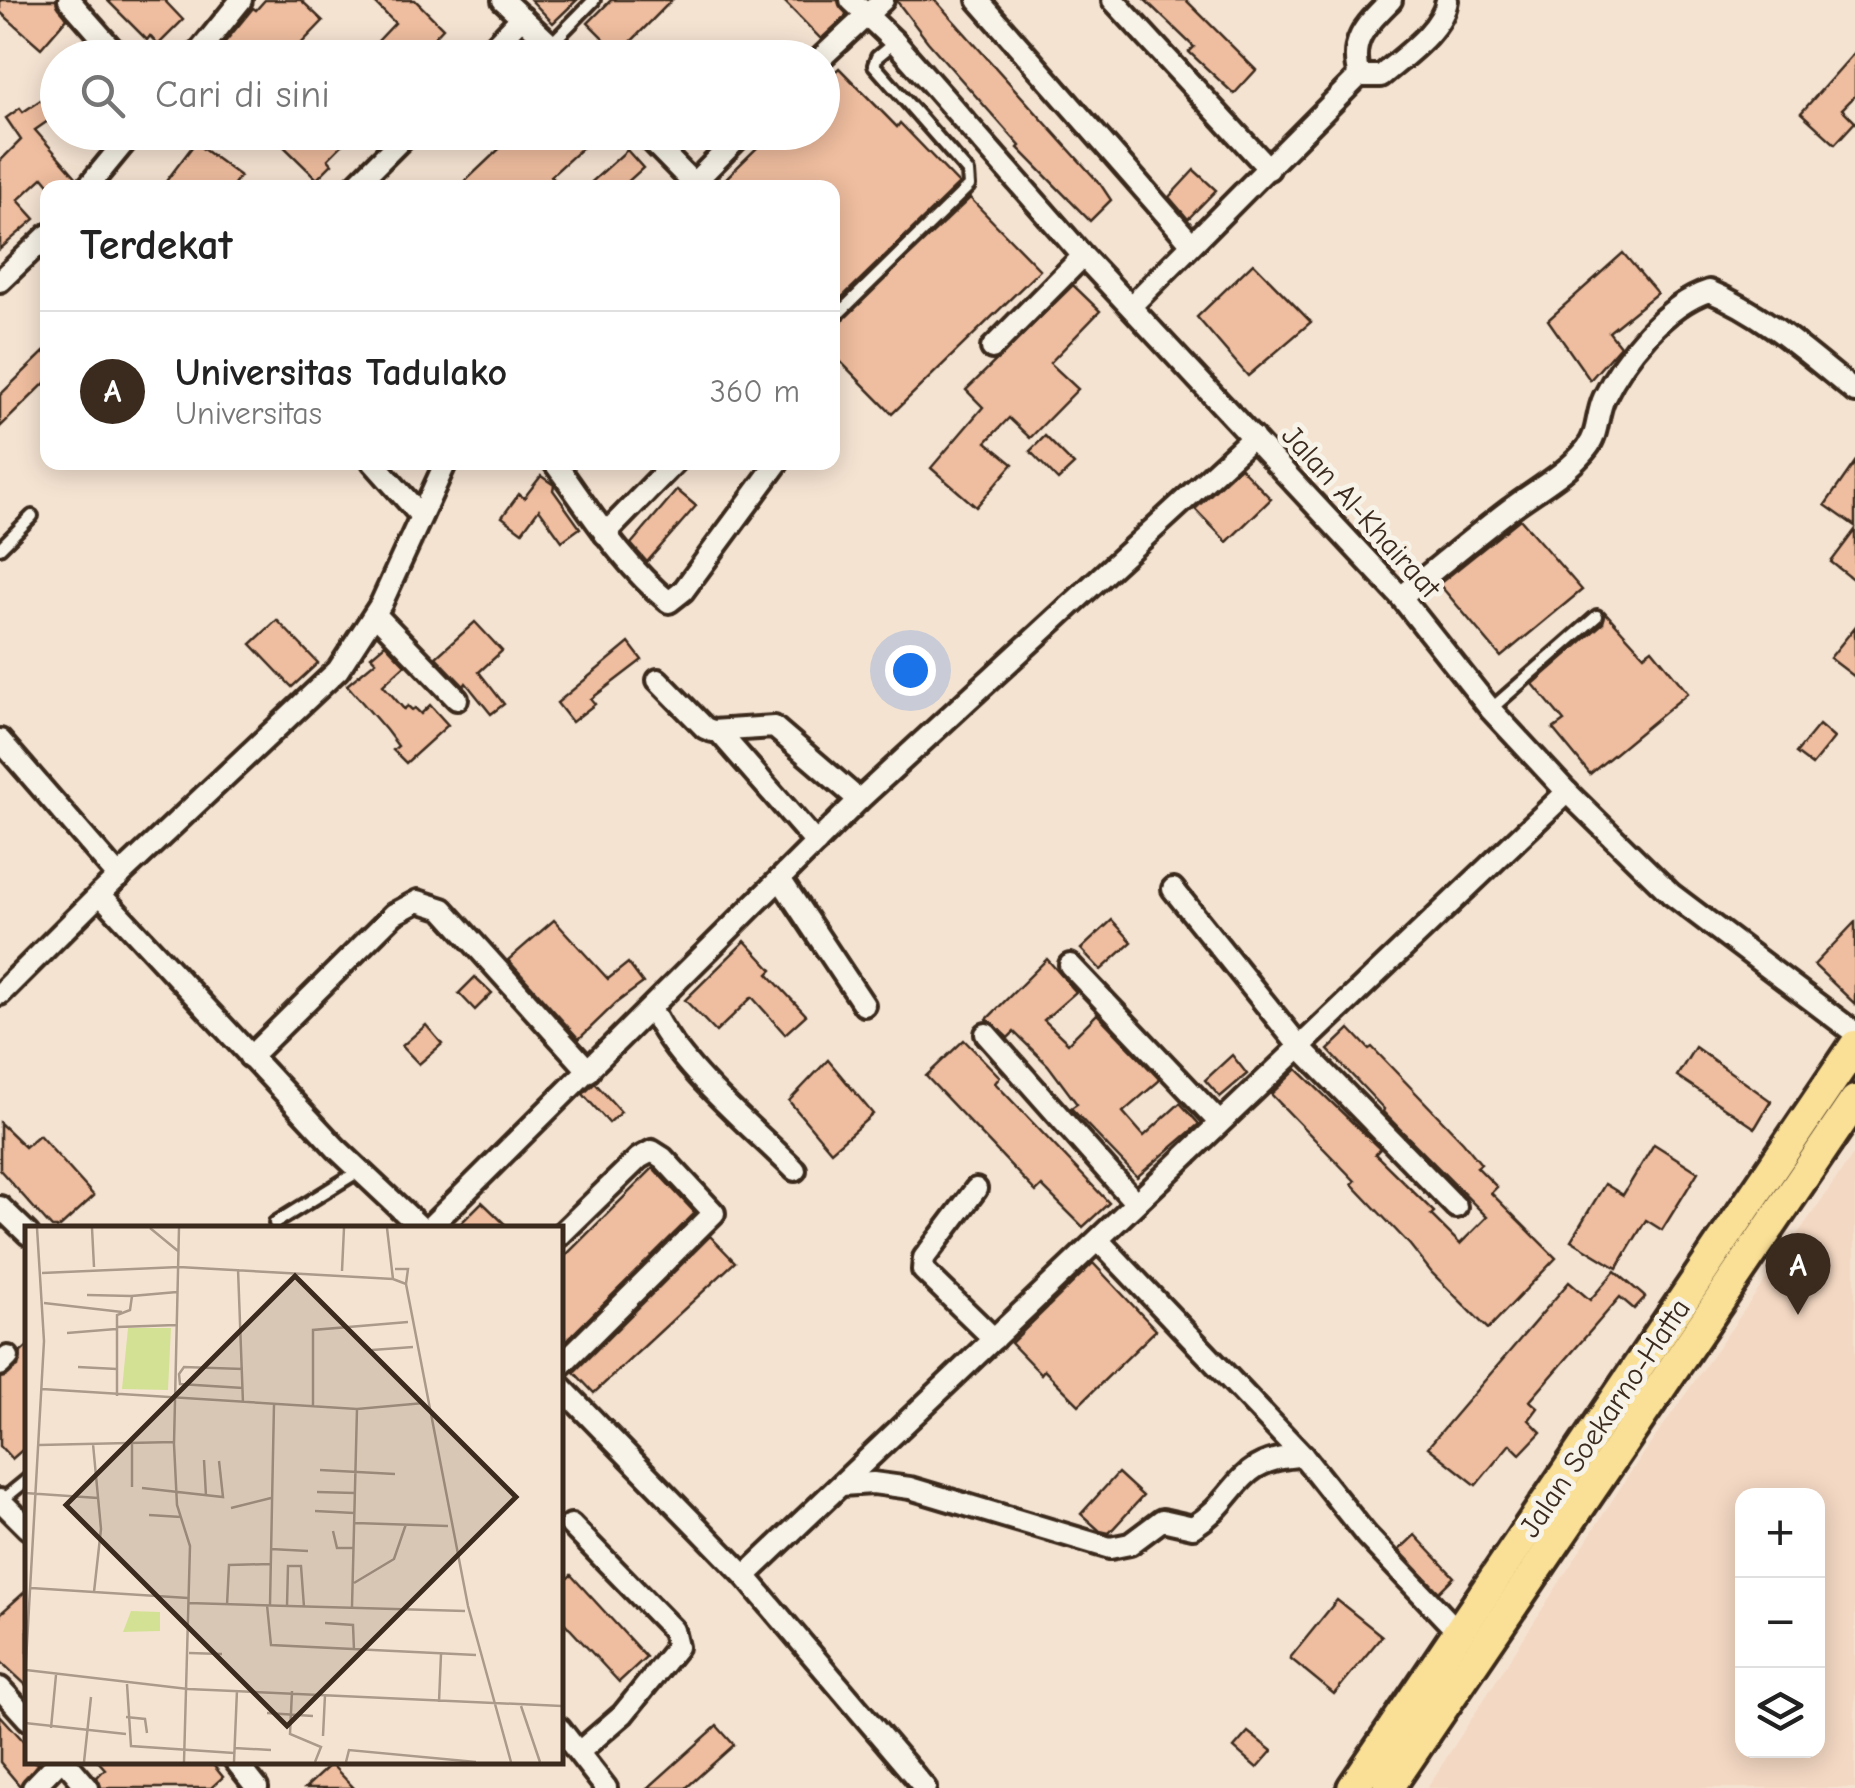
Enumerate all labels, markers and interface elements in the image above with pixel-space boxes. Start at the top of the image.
search box [40,40,840,150]
icon: search [75,68,130,123]
text: Cari di sini [155,73,330,117]
text: Terdekat [80,221,232,270]
text: Universitas Tadulako [175,351,507,395]
text: A [104,373,121,410]
text: 360 m [710,373,800,410]
text: Universitas [175,395,322,432]
street label: Jalan Al-Khairaat [1274,419,1449,606]
your location [885,645,936,696]
inset map [25,1226,562,1763]
pin: A [1766,1232,1830,1315]
street label: Jalan Soekarno-Hatta [1512,1292,1698,1544]
map controls [1735,1488,1825,1758]
button: + [1735,1488,1825,1578]
button: − [1735,1578,1825,1668]
button: layers [1735,1668,1825,1758]

